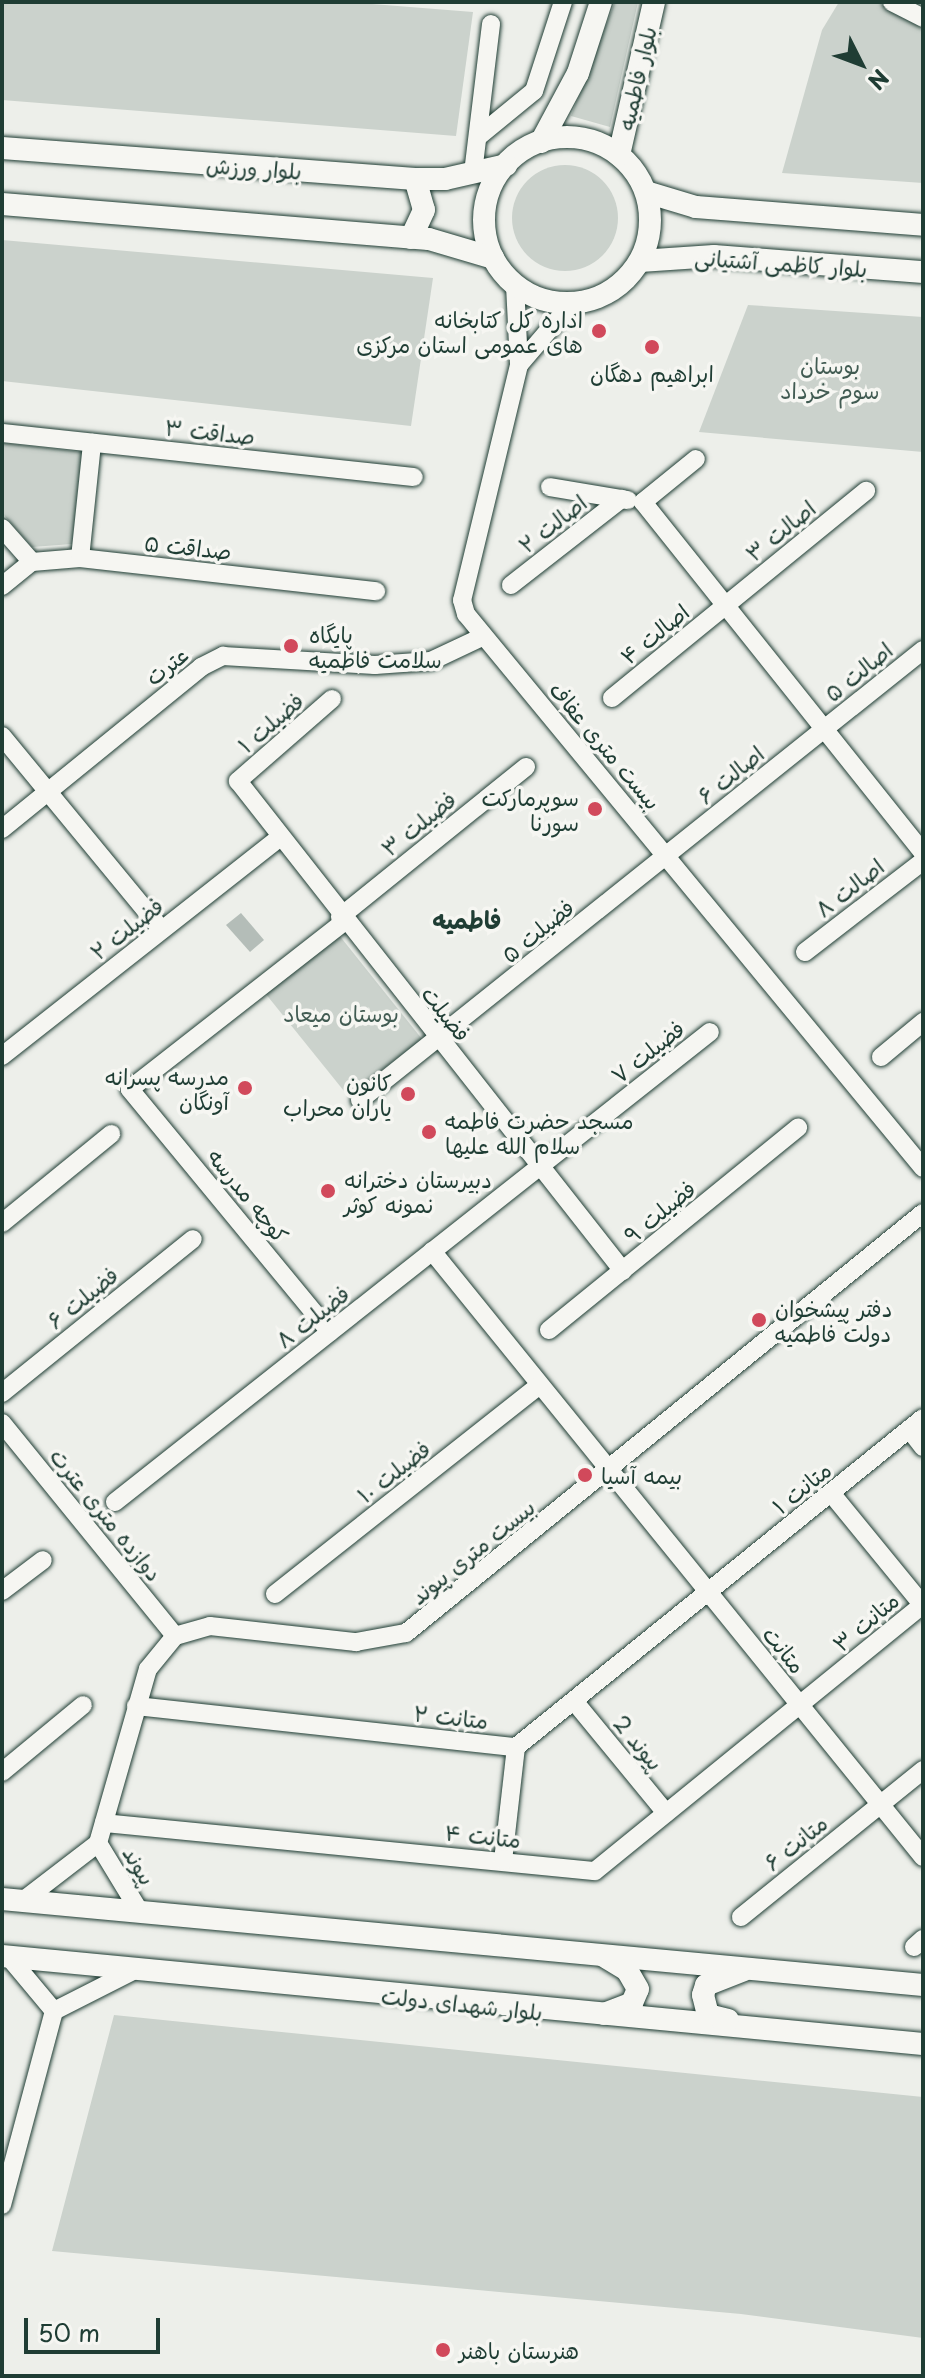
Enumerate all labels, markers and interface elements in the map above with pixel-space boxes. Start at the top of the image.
street label: بلوار فاطمیه [611,24,661,132]
north arrow [821,24,901,104]
text: N [861,63,897,98]
street label: بلوار ورزش [205,150,303,184]
street label: بلوار کاظمی آشتیانی [694,243,868,281]
place label: اداره کل کتابخانه های عمومی استان مرکزی [356,305,583,356]
marker: اداره کل کتابخانه های عمومی استان مرکزی [590,322,608,340]
marker: ابراهیم دهگان [643,338,661,356]
park label: بوستان سوم خرداد [780,351,880,402]
place label: ابراهیم دهگان [590,360,714,386]
street label: صداقت ۳ [164,413,256,449]
street label: اصالت ۲ [513,488,591,558]
street label: اصالت ۳ [740,494,820,566]
street label: صداقت ۵ [143,528,233,564]
street label: اصالت ۴ [614,597,694,669]
place label: پایگاه سلامت فاطمیه [309,620,442,672]
marker: پایگاه سلامت فاطمیه [280,635,302,657]
street label: اصالت ۵ [819,636,897,706]
street label: عترت [139,640,193,690]
street label: بیست متری عفاف [545,676,667,814]
street label: فضیلت ۱ [232,686,308,758]
street label: اصالت ۶ [692,739,768,809]
place label: سوپرمارکت سورنا [481,783,579,834]
street label: فضیلت ۳ [375,785,461,861]
marker: سوپرمارکت سورنا [586,800,604,818]
street label: اصالت ۸ [809,852,889,922]
street label: فضیلت ۲ [84,891,168,965]
street label: فضیلت ۵ [496,893,578,967]
district label: فاطمیه [433,906,501,934]
street label: فضیلت [417,980,477,1046]
park label: بوستان میعاد [283,1000,399,1026]
street label: فضیلت ۷ [605,1014,689,1088]
place label: مدرسه پسرانه آونگان [104,1062,229,1114]
place label: کانون یاران محراب [283,1068,392,1120]
marker: مدرسه پسرانه آونگان [236,1079,254,1097]
marker: کانون یاران محراب [399,1085,417,1103]
place label: مسجد حضرت فاطمه سلام الله علیها [445,1106,634,1158]
marker: مسجد حضرت فاطمه سلام الله علیها [420,1123,438,1141]
street label: کوچه مدرسه [203,1143,295,1247]
place label: دبیرستان دخترانه نمونه کوثر [344,1165,492,1216]
street label: فضیلت ۹ [618,1174,700,1248]
marker: دبیرستان دخترانه نمونه کوثر [319,1182,337,1200]
street label: فضیلت ۶ [41,1260,123,1334]
street label: فضیلت ۸ [270,1279,354,1353]
place label: دفتر پیشخوان دولت فاطمیه [775,1294,892,1346]
marker: دفتر پیشخوان دولت فاطمیه [750,1311,768,1329]
street label: فضیلت ۱۰ [351,1434,435,1508]
street label: دوازده متری عترت [45,1442,169,1586]
street label: متانت ۱ [766,1455,836,1519]
place label: بیمه آسیا [601,1462,682,1488]
marker: بیمه آسیا [576,1466,594,1484]
street label: بیست متری پیوند [405,1493,539,1609]
street label: متانت ۳ [827,1586,903,1656]
street label: متانت [758,1620,812,1678]
street label: متانت ۲ [412,1699,490,1733]
street label: پیوند 2 [609,1709,669,1775]
street label: متانت ۶ [758,1809,832,1875]
street label: متانت ۴ [444,1818,522,1852]
street label: پیوند [118,1841,162,1889]
street label: بلوار شهدای دولت [380,1981,544,2025]
scale bar [28,2302,164,2352]
text: 50 m [38,2314,100,2350]
place label: هنرستان باهنر [459,2337,579,2363]
marker: هنرستان باهنر [434,2341,452,2359]

